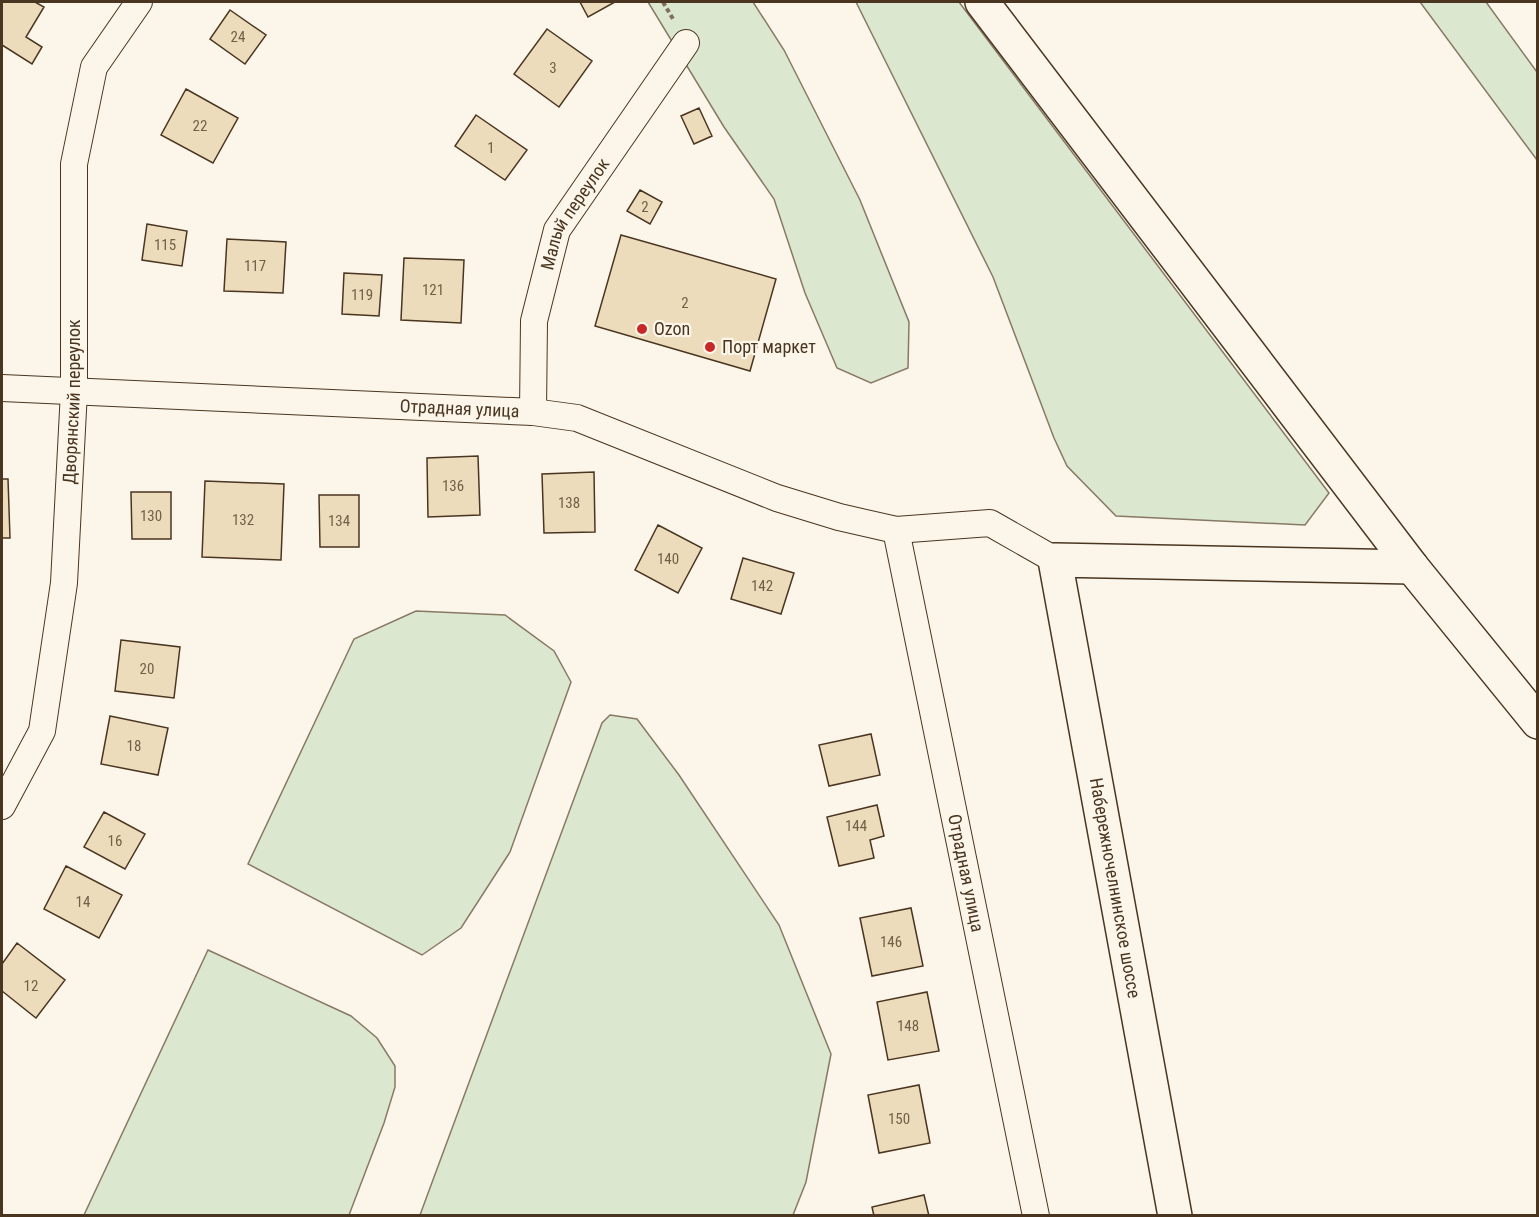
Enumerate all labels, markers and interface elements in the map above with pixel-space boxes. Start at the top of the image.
house number: 24 [231,28,245,46]
house number: 3 [549,59,557,77]
house number: 22 [193,117,207,135]
house number: 1 [487,139,495,157]
street label: Малый переулок [536,153,614,272]
house number: 2 [641,198,649,216]
house number: 115 [154,236,176,254]
house number: 117 [244,257,266,275]
house number: 121 [422,281,444,299]
house number: 119 [351,286,373,304]
house number: 2 [681,294,689,312]
place label: Ozon [654,318,690,339]
street label: Дворянский переулок [58,319,84,485]
marker: Ozon [635,322,649,336]
place label: Порт маркет [722,336,816,357]
marker: Порт маркет [703,340,717,354]
street label: Отрадная улица [399,395,520,421]
house number: 136 [442,477,464,495]
house number: 138 [558,494,580,512]
house number: 130 [140,507,162,525]
house number: 132 [232,511,254,529]
house number: 134 [328,512,350,530]
house number: 140 [657,550,679,568]
house number: 142 [751,577,773,595]
house number: 20 [140,660,154,678]
house number: 18 [127,737,141,755]
street label: Набережночелнинское шоссе [1086,776,1145,1000]
street label: Отрадная улица [944,812,989,934]
house number: 144 [845,817,867,835]
house number: 16 [108,832,122,850]
house number: 14 [76,893,90,911]
house number: 146 [880,933,902,951]
house number: 12 [24,977,38,995]
house number: 148 [897,1017,919,1035]
house number: 150 [888,1110,910,1128]

